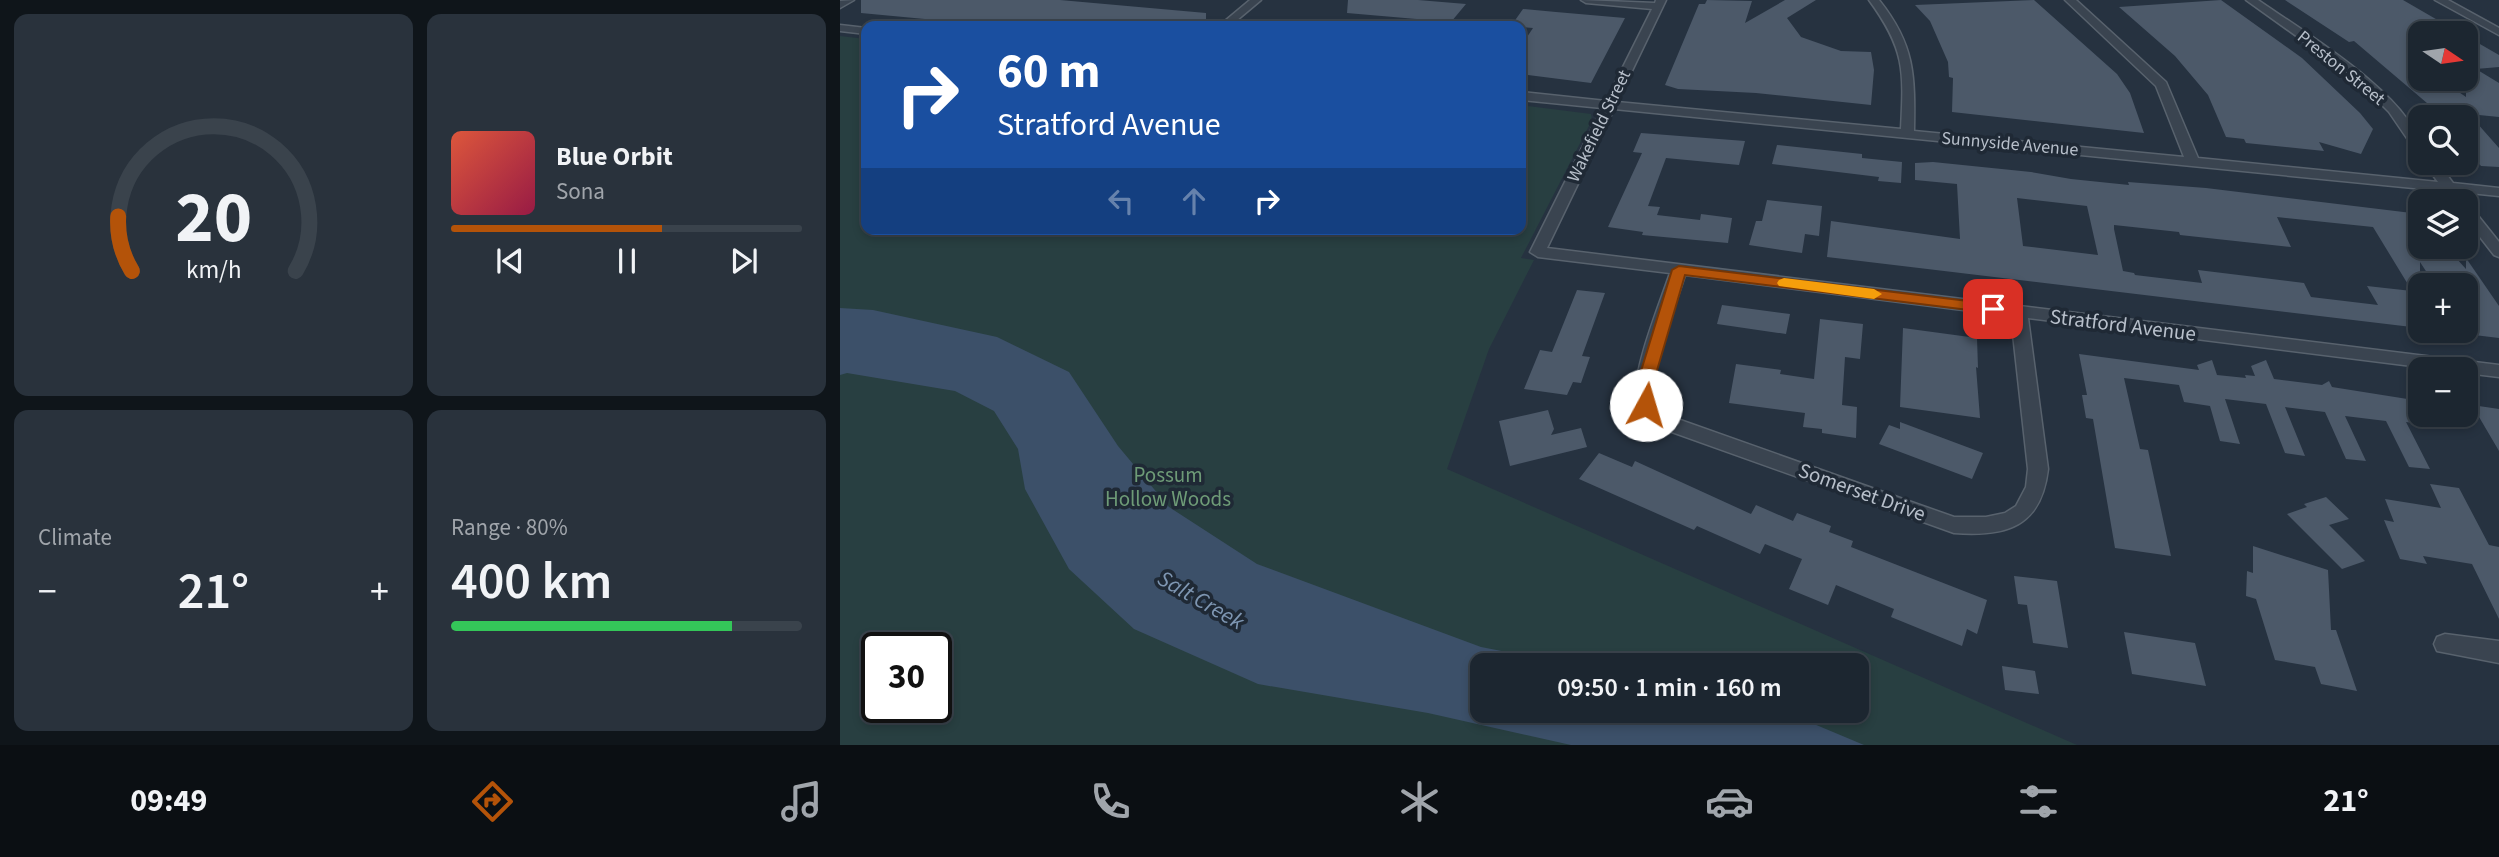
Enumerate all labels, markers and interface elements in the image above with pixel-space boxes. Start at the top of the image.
north arrow [2408,21,2478,91]
map controls [2408,21,2478,427]
street label: Preston Street [2292,25,2390,111]
text: 60 m [997,37,1101,107]
icon: right [882,49,973,140]
street label: Wakefield Street [1561,66,1637,186]
text: Stratford Avenue [997,102,1221,148]
button: search [2408,105,2478,175]
street label: Sunnyside Avenue [1940,126,2080,162]
text: Blue Orbit [556,138,673,175]
text: 20 [175,167,252,271]
text: Sona [556,175,605,208]
icon: left [1102,182,1140,220]
icon: ahead [1175,182,1213,220]
icon: right [1248,182,1286,220]
button: layers [2408,189,2478,259]
icon: previous [491,242,529,280]
icon: pause [608,242,646,280]
icon: next [725,242,763,280]
text: km/h [186,252,241,288]
button: + [2408,273,2478,343]
pin [1963,279,2023,339]
icon: arrive [1974,290,2012,328]
street label: Stratford Avenue [2048,301,2198,349]
button: − [2408,357,2478,427]
position arrow [1609,368,1683,442]
street label: Somerset Drive [1794,455,1930,529]
park label: Possum Hollow Woods [1105,460,1231,514]
text: Range · 80% [451,511,568,544]
text: Climate [38,521,112,554]
text: 400 km [451,545,612,619]
text: 21° [178,555,249,629]
water label: Salt Creek [1152,562,1251,639]
text: − [38,565,57,619]
text: + [370,565,389,619]
speed limit sign: 30 [861,632,952,723]
text: 09:50 · 1 min · 160 m [1557,669,1782,706]
icon: directions [468,777,517,826]
icon: music [777,777,826,826]
icon: phone [1086,777,1135,826]
icon: climate [1395,777,1444,826]
icon: car [1705,777,1754,826]
icon: filters [2014,777,2063,826]
text: 09:49 [130,778,207,824]
text: 21° [2323,778,2369,824]

